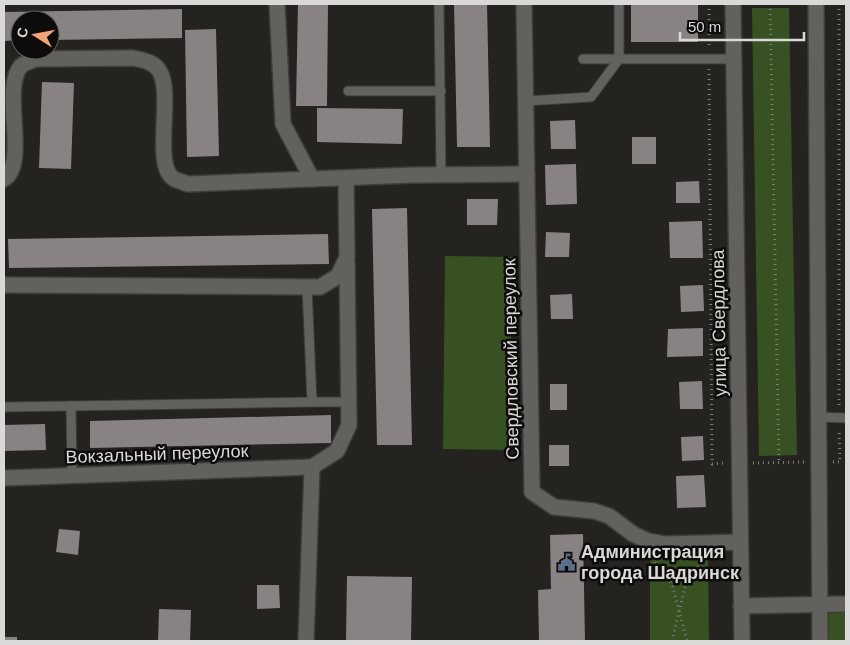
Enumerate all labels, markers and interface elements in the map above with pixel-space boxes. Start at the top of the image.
north arrow [10,10,60,60]
scale bar [680,10,804,42]
text: 50 m [688,18,721,35]
text: С [13,26,31,39]
street label: улица Свердлова [708,248,730,397]
street label: Свердловский переулок [499,258,523,460]
street label: Вокзальный переулок [65,441,249,467]
place label: Администрация города Шадринск [581,542,740,583]
public building icon: Администрация города Шадринск [557,552,577,572]

